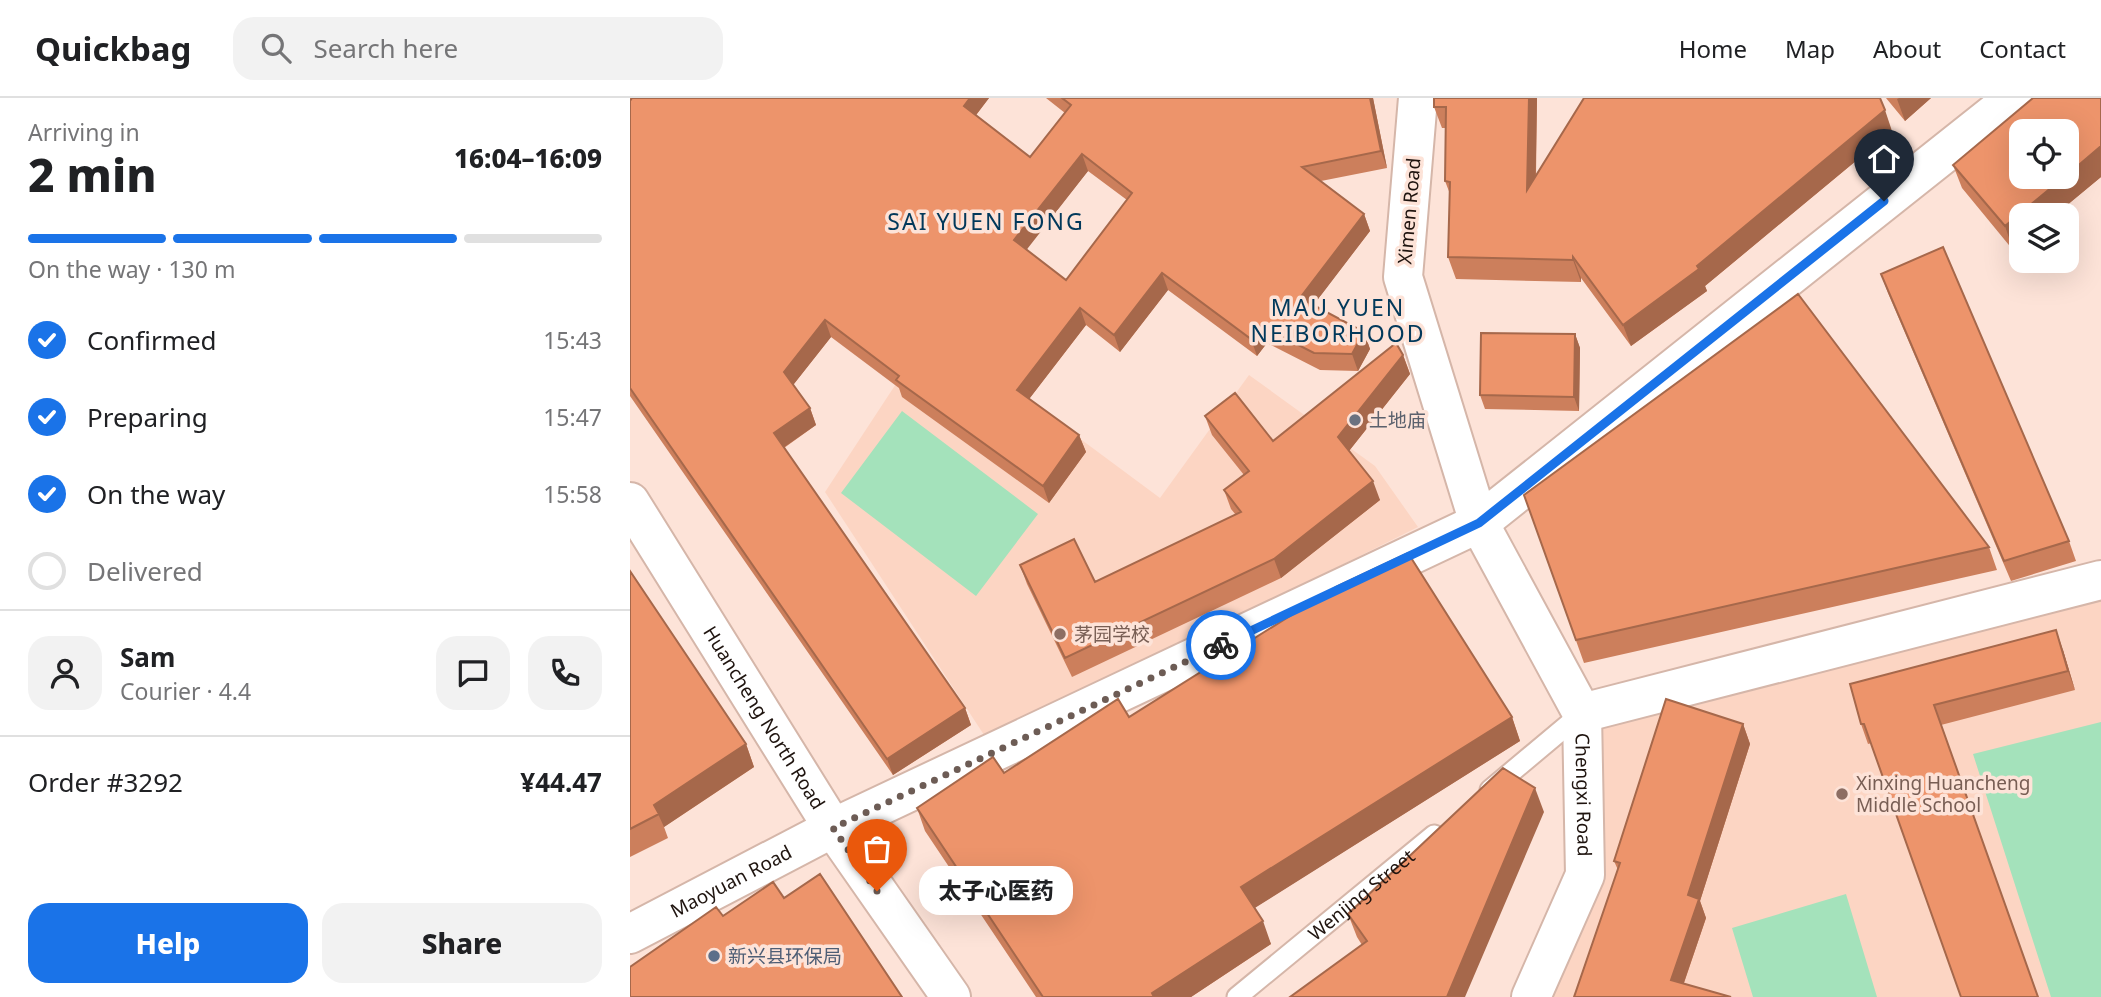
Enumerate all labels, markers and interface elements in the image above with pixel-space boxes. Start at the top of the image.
search box [233,17,723,80]
text: Quickbag [35,26,191,71]
icon: search [257,29,295,67]
text: Search here [313,30,458,66]
text: Home [1679,32,1747,65]
text: Map [1785,32,1835,65]
text: About [1873,32,1941,65]
text: Contact [1979,32,2066,65]
text: Arriving in [28,116,140,148]
map controls [2009,119,2079,273]
button: locate [2009,119,2079,189]
pin [1854,129,1914,201]
text: 16:04–16:09 [454,140,602,176]
icon: home [1865,140,1903,178]
text: 2 min [28,143,157,205]
street label: Ximen Road [1391,157,1427,265]
button: layers [2009,203,2079,273]
district label: SAI YUEN FONG [887,205,1085,237]
text: On the way · 130 m [28,253,235,285]
district label: MAU YUEN NEIBORHOOD [1250,291,1426,349]
icon: check [28,321,66,359]
text: Confirmed [87,322,217,358]
text: 15:43 [543,324,602,356]
icon: check [28,398,66,436]
text: Preparing [87,399,208,435]
text: 15:47 [543,401,602,433]
place label: 土地庙 [1369,407,1426,433]
marker: 土地庙 [1347,412,1363,428]
icon: check [28,475,66,513]
text: On the way [87,476,225,512]
text: 15:58 [543,478,602,510]
text: Delivered [87,553,203,589]
courier [1186,610,1256,680]
street label: Huancheng North Road [697,621,831,814]
place label: 茅园学校 [1074,621,1150,647]
marker: 茅园学校 [1052,626,1068,642]
icon: bike [1202,626,1240,664]
button: person [28,636,102,710]
button: chat [436,636,510,710]
button: phone [528,636,602,710]
text: Sam [120,639,175,675]
text: Courier · 4.4 [120,675,251,707]
street label: Chengxi Road [1569,733,1598,857]
text: Order #3292 [28,764,183,800]
text: ¥44.47 [520,764,602,800]
place label: Xinxing Huancheng Middle School [1856,770,2030,818]
marker: Xinxing Huancheng Middle School [1834,786,1850,802]
pin [847,819,907,891]
icon: bag [858,830,896,868]
street label: Maoyuan Road [666,839,796,924]
street label: Wenjing Street [1302,843,1420,946]
callout: 太子心医药 [919,866,1073,916]
text: 太子心医药 [939,874,1054,906]
button: Help [28,903,308,983]
button: Share [322,903,602,983]
place label: 新兴县环保局 [728,943,842,969]
marker: 新兴县环保局 [706,948,722,964]

